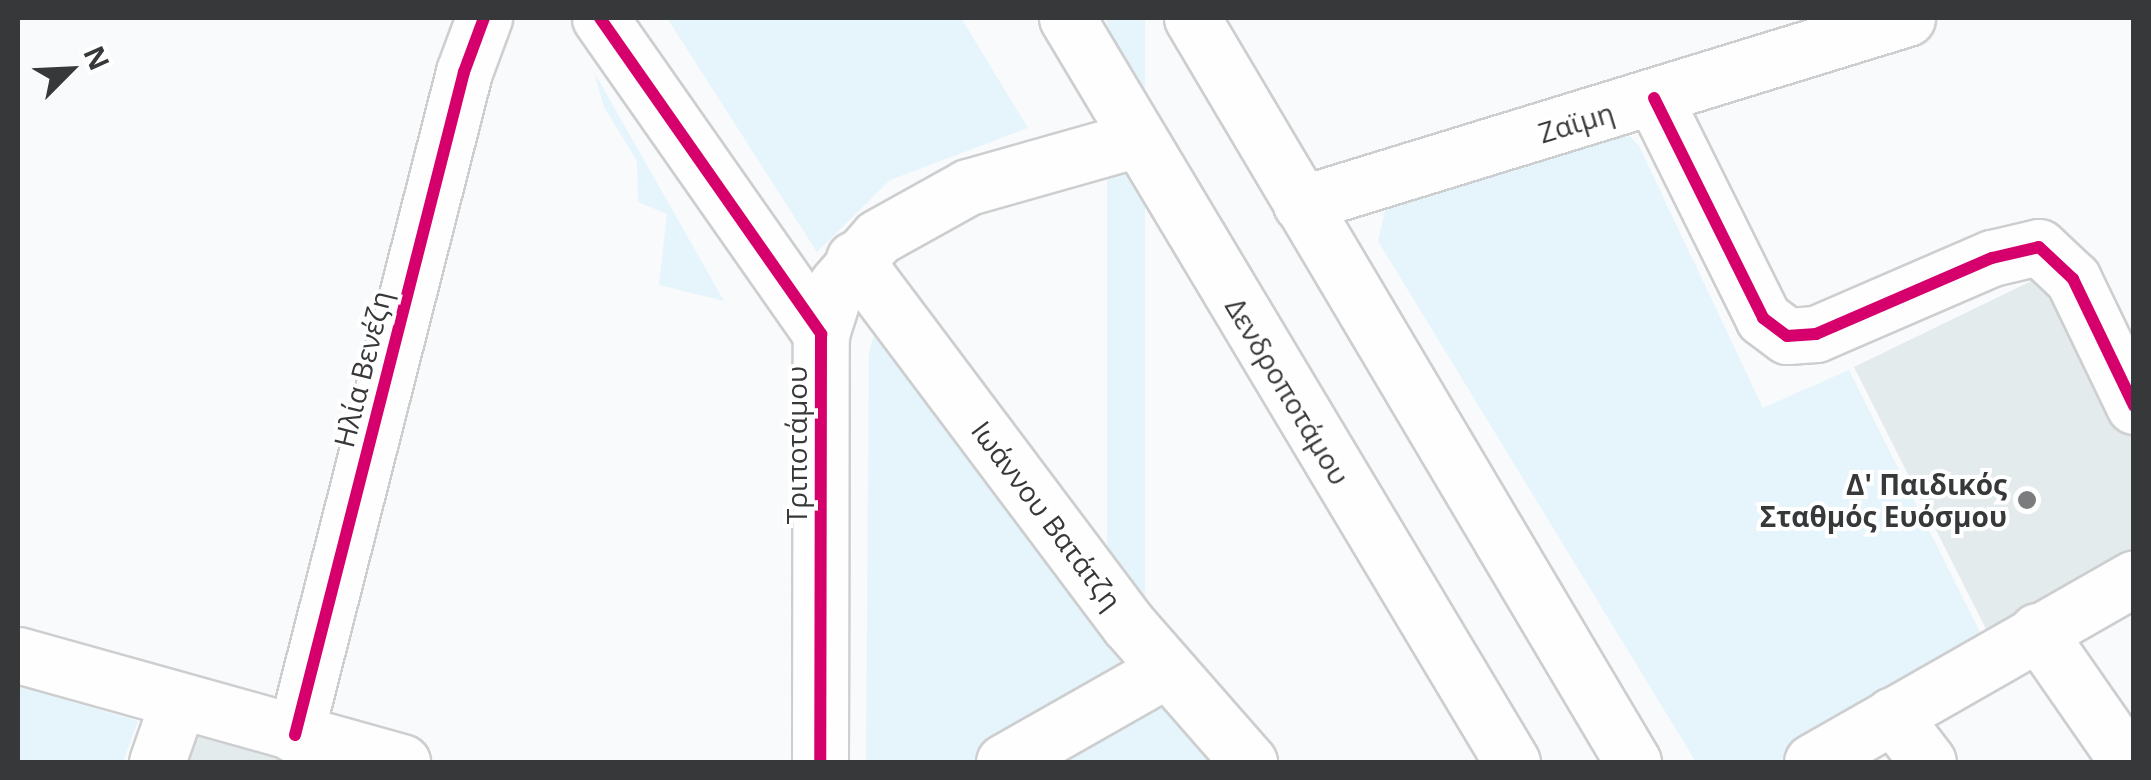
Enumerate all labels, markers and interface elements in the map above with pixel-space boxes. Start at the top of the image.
north arrow [20,20,120,120]
text: N [75,40,119,76]
street label: Ζαϊμη [1534,95,1618,149]
street label: Ηλία Βενέζη [326,287,398,451]
street label: Δενδροποτάμου [1219,292,1357,490]
street label: Τριποτάμου [779,366,813,524]
street label: Ιωάννου Βατάτζη [965,414,1129,616]
place label: Δ' Παιδικός Σταθμός Ευόσμου [1760,467,2007,533]
marker: Δ' Παιδικός Σταθμός Ευόσμου [2016,489,2038,511]

